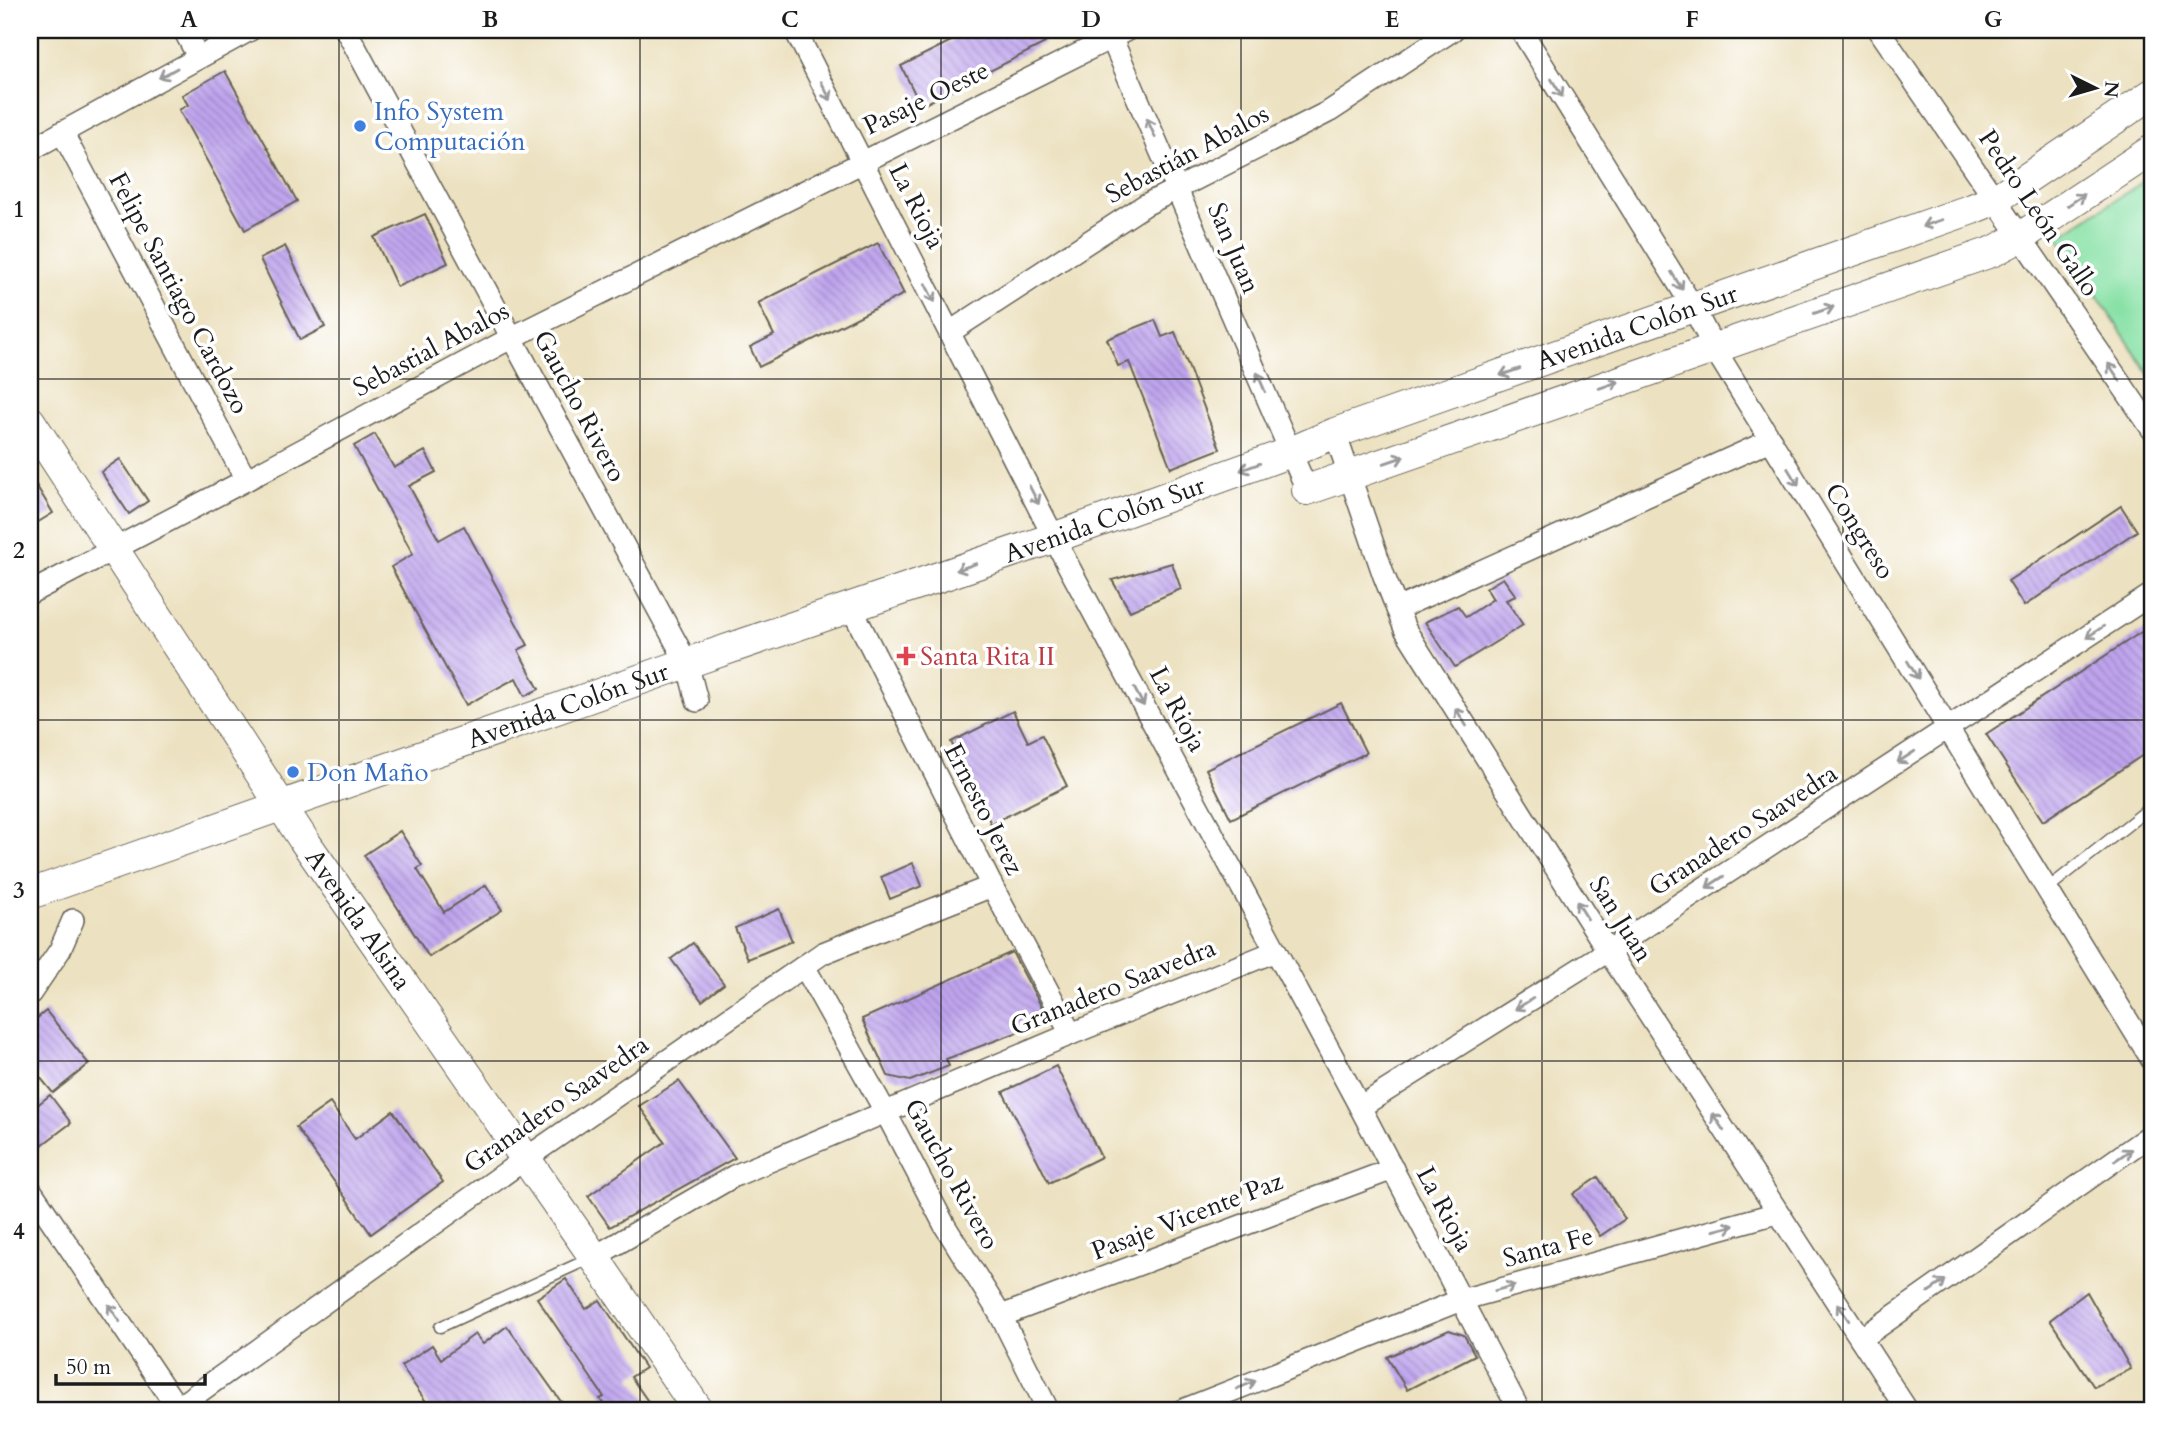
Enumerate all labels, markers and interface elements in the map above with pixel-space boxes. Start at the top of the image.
text: A [180,4,198,35]
text: B [482,4,498,35]
text: C [781,4,799,35]
text: D [1081,4,1101,35]
text: E [1385,4,1399,35]
text: F [1685,4,1699,35]
text: G [1984,4,2003,35]
north arrow [2060,52,2130,122]
street label: Pasaje Oeste [857,53,995,143]
one-way arrow [158,67,179,80]
one-way arrow [1550,77,1564,97]
one-way arrow [819,80,833,100]
text: N [2097,80,2125,99]
place label: Info System Computación [374,94,526,159]
street label: Sebastián Abalos [1099,96,1275,212]
marker: Info System Computación [352,118,368,134]
one-way arrow [1144,118,1157,139]
street label: Pedro León Gallo [1970,123,2108,303]
street label: La Rioja [881,157,953,255]
street label: Felipe Santiago Cardozo [100,166,258,420]
one-way arrow [2066,193,2085,208]
text: 1 [13,194,25,225]
street label: San Juan [1199,197,1269,299]
one-way arrow [1922,218,1944,230]
one-way arrow [1670,271,1684,291]
street label: Avenida Colón Sur [1531,275,1742,378]
one-way arrow [924,282,937,303]
street label: Sebastial Abalos [347,293,515,405]
one-way arrow [1813,303,1835,316]
street label: Gaucho Rivero [525,324,635,488]
one-way arrow [2107,363,2121,382]
one-way arrow [1499,367,1521,379]
one-way arrow [1253,372,1266,393]
one-way arrow [1598,378,1620,390]
one-way arrow [1383,453,1405,465]
one-way arrow [1240,462,1262,474]
one-way arrow [1787,466,1801,486]
street label: Avenida Colón Sur [999,467,1210,571]
street label: Congreso [1817,476,1903,586]
one-way arrow [1028,484,1042,505]
text: 2 [13,535,25,566]
one-way arrow [956,562,978,574]
one-way arrow [2086,625,2106,639]
place label: Santa Rita II [920,639,1055,674]
marker: Santa Rita II [898,648,914,664]
street label: Avenida Colón Sur [462,653,673,756]
street label: La Rioja [1141,660,1215,758]
one-way arrow [1906,660,1920,680]
one-way arrow [1133,686,1147,706]
one-way arrow [1454,708,1468,727]
street label: Ernesto Jerez [936,737,1032,881]
one-way arrow [1896,751,1916,765]
place label: Don Maño [307,755,429,790]
street label: Granadero Saavedra [1642,756,1844,904]
marker: Don Maño [285,764,301,780]
street label: Avenida Alsina [297,842,420,997]
street label: San Juan [1581,869,1661,969]
one-way arrow [1706,874,1725,889]
text: 3 [13,875,25,906]
one-way arrow [1575,900,1589,920]
street label: Granadero Saavedra [1005,930,1221,1044]
one-way arrow [1514,998,1534,1012]
street label: Granadero Saavedra [456,1027,656,1181]
street label: Gaucho Rivero [896,1092,1008,1256]
one-way arrow [1711,1112,1725,1132]
one-way arrow [2113,1147,2132,1162]
street label: La Rioja [1408,1160,1482,1258]
street label: Pasaje Vicente Paz [1086,1163,1288,1269]
text: 4 [13,1216,25,1247]
street label: Santa Fe [1499,1218,1597,1276]
one-way arrow [1712,1221,1735,1234]
one-way arrow [1927,1279,1946,1293]
one-way arrow [1493,1281,1516,1294]
one-way arrow [1836,1303,1850,1322]
one-way arrow [106,1304,121,1323]
scale bar [56,1342,205,1386]
text: 50 m [66,1353,111,1382]
one-way arrow [1235,1378,1257,1391]

